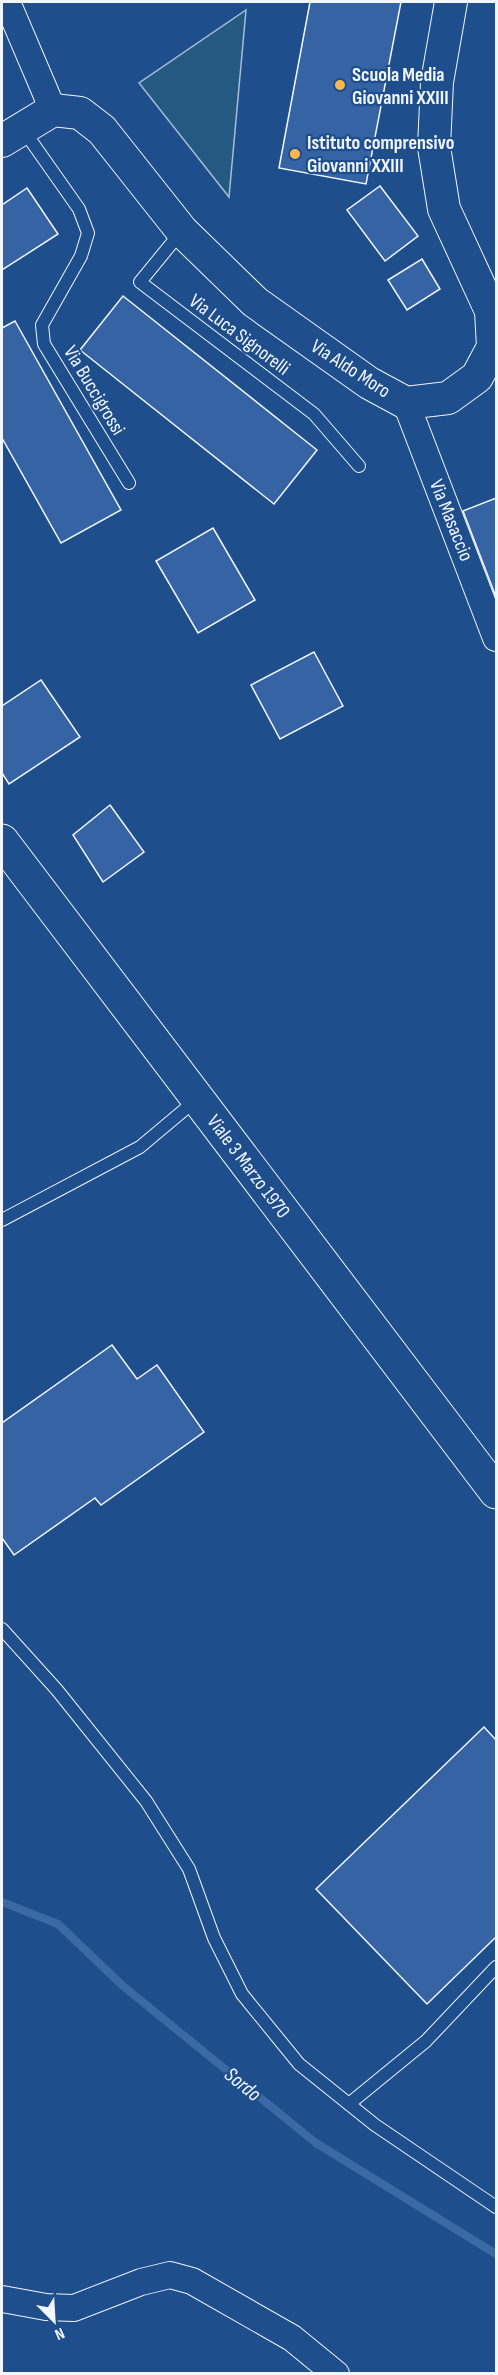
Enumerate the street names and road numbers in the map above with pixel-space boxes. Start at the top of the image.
street label: Via Luca Signorelli [184,289,295,381]
street label: Via Aldo Moro [306,334,395,403]
street label: Via Buccigrossi [58,341,130,440]
street label: Via Masaccio [424,476,478,565]
street label: Viale 3 Marzo 1970 [201,1110,295,1223]

